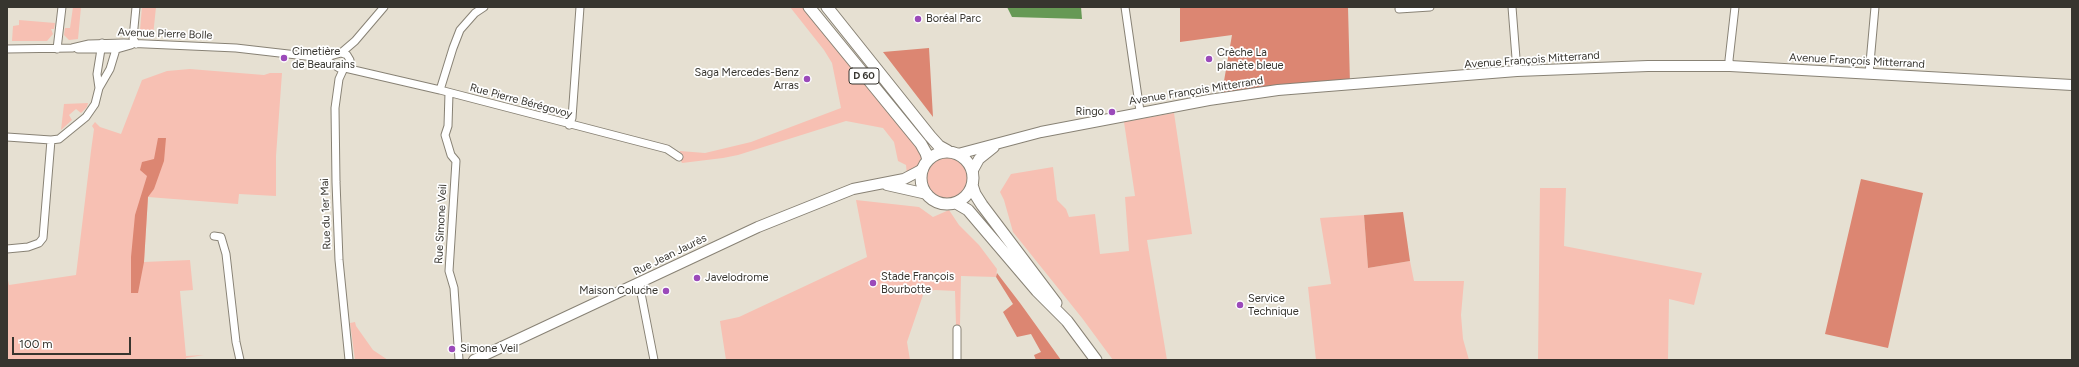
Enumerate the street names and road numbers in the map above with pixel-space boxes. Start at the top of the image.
street label: Avenue Pierre Bolle [117,26,213,42]
street label: Avenue François Mitterrand [1464,49,1600,71]
street label: Avenue François Mitterrand [1789,51,1925,71]
road number: D 60 [849,68,879,84]
street label: Avenue François Mitterrand [1128,74,1264,108]
street label: Rue Pierre Bérégovoy [468,81,574,121]
street label: Rue du 1er Mai [318,178,334,250]
street label: Rue Simone Veil [432,184,450,264]
street label: Rue Jean Jaurès [631,231,709,279]

